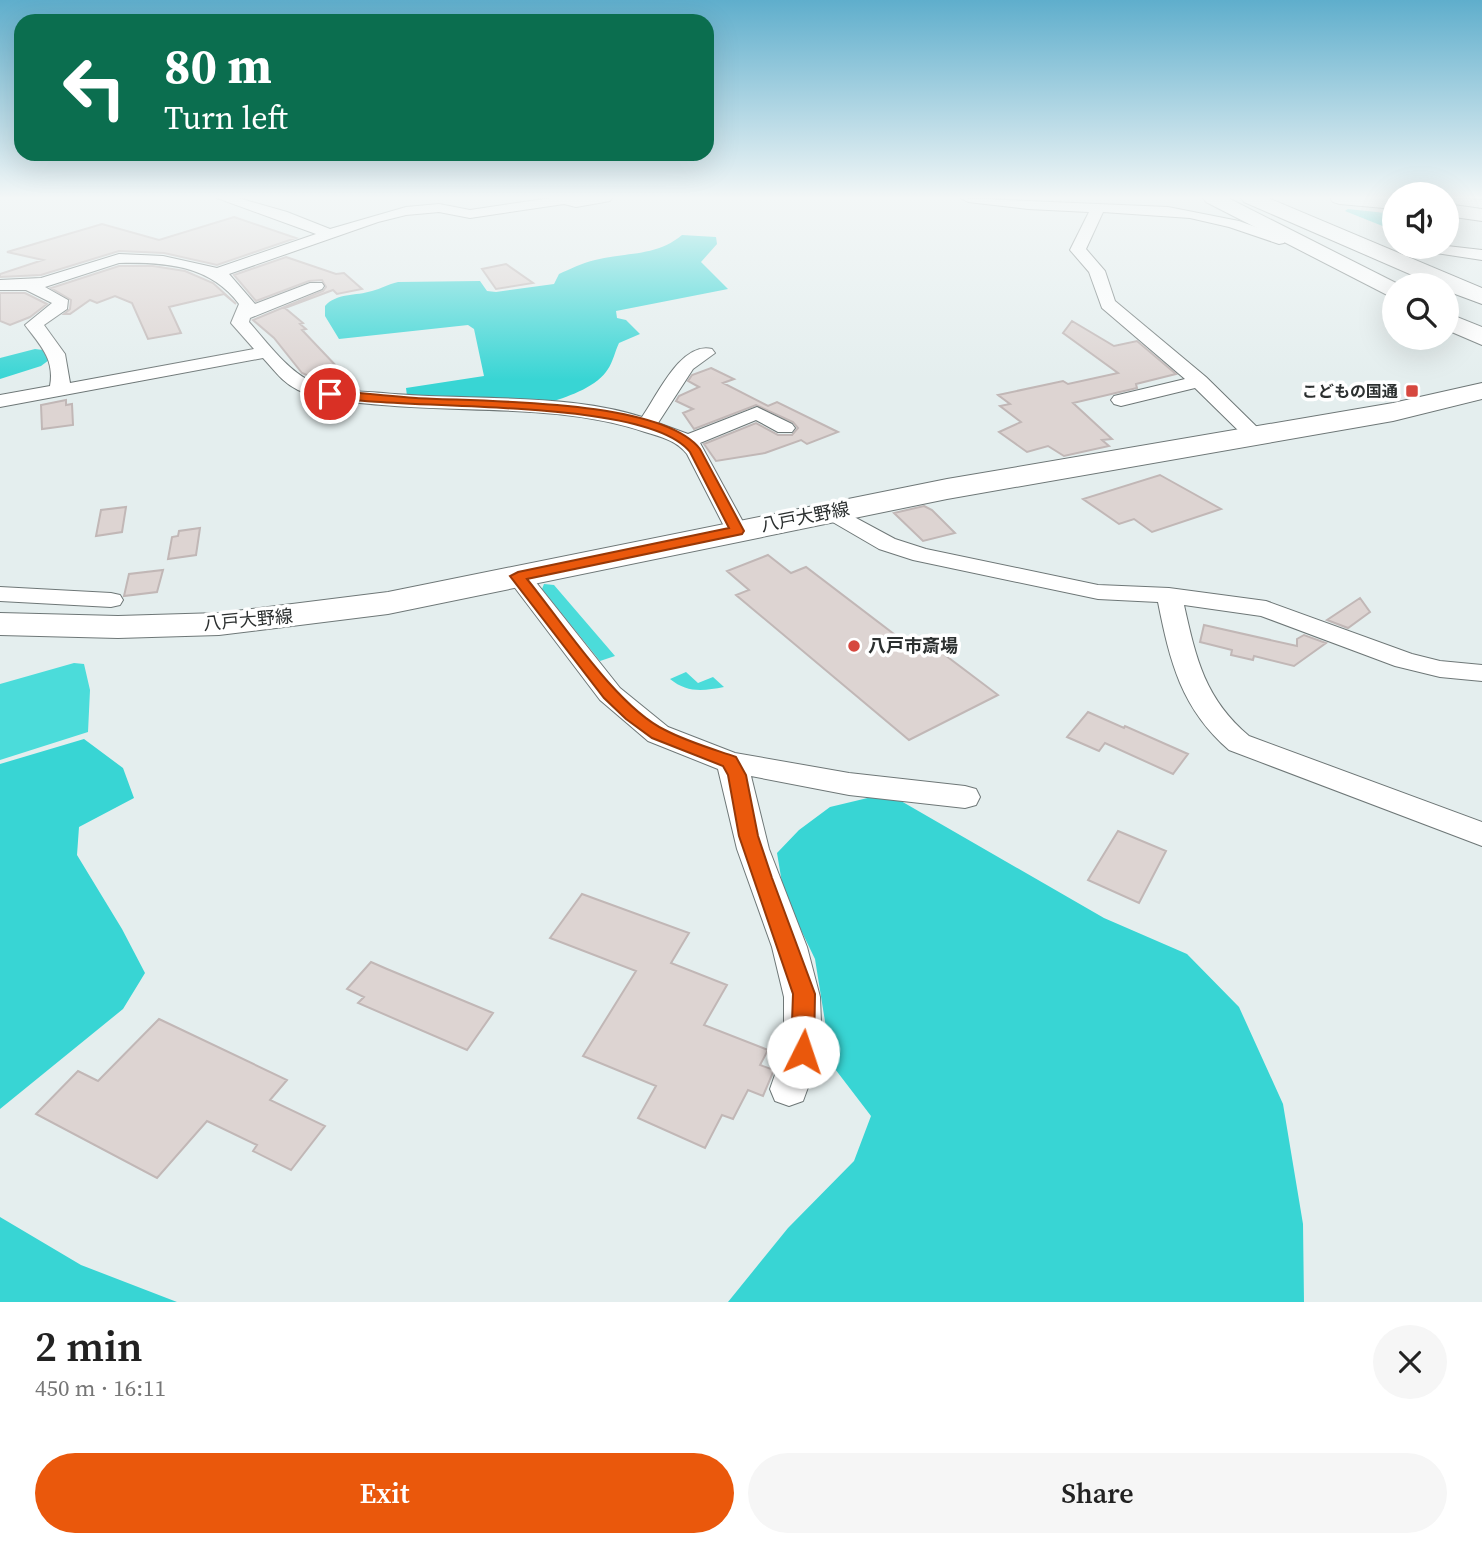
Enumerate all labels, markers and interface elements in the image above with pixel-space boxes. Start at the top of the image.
text: 80 m [164,32,272,99]
icon: left [49,42,140,133]
text: Turn left [164,96,288,140]
map controls [1382,182,1459,350]
button: sound [1382,182,1459,259]
button: search [1382,273,1459,350]
pin [300,364,360,424]
icon: arrive [311,375,349,413]
place label: こどもの国通 [1302,380,1398,402]
marker: こどもの国通 [1404,383,1420,399]
street label: 八戸大野線 [758,496,851,537]
street label: 八戸大野線 [202,603,294,636]
place label: 八戸市斎場 [868,633,958,658]
marker: 八戸市斎場 [846,638,862,654]
position arrow [766,1015,840,1089]
text: 2 min [35,1317,143,1375]
button: close [1373,1325,1447,1399]
text: 450 m · 16:11 [35,1372,166,1404]
button: Exit [35,1453,734,1533]
button: Share [748,1453,1447,1533]

